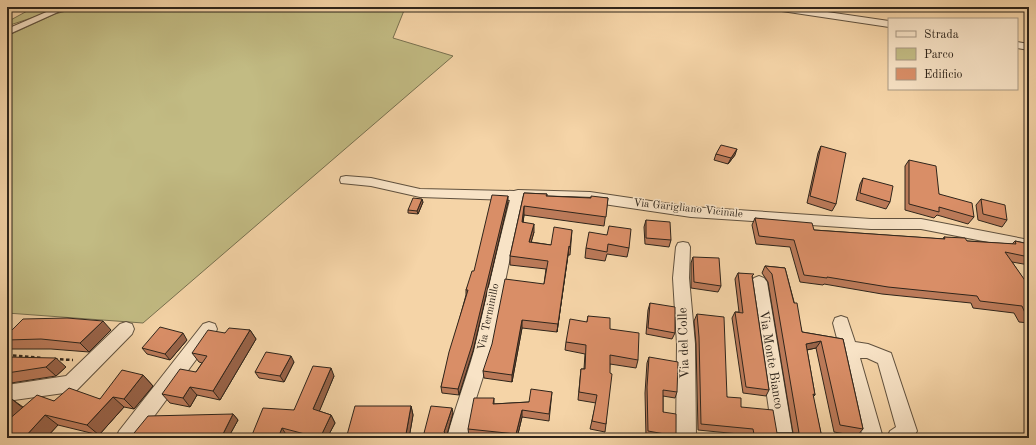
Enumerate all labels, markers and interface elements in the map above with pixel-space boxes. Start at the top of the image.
legend [888,18,1018,90]
text: Strada [924,29,959,41]
text: Parco [924,49,954,61]
text: Edificio [924,69,963,81]
street label: Via Garigliano Vicinale [633,198,743,220]
street label: Via Terminillo [477,283,501,351]
street label: Via del Colle [676,307,692,379]
street label: Via Monte Bianco [757,310,785,410]

